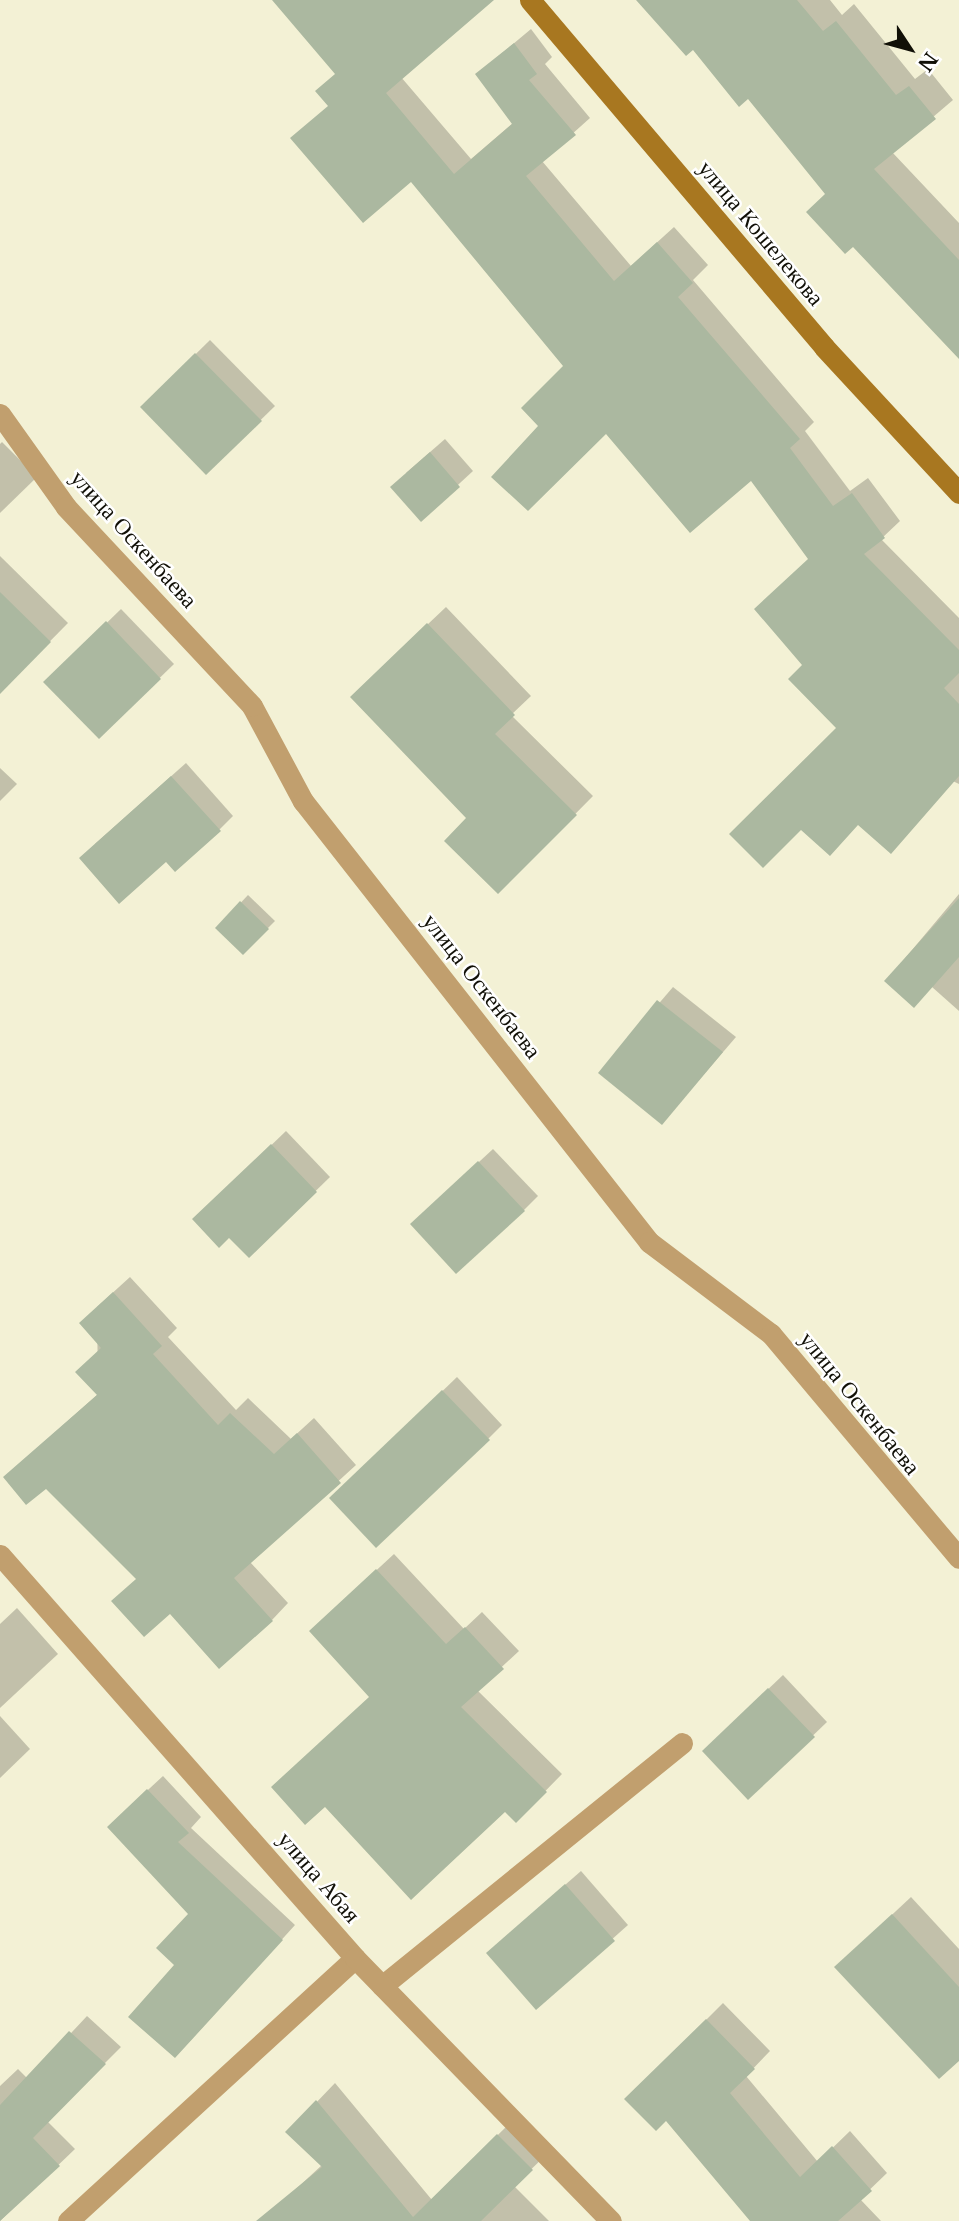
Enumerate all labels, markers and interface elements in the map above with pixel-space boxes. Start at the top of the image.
north arrow [875,14,945,84]
text: N [913,48,942,76]
street label: улица Кошелекова [692,155,830,311]
street label: улица Оскенбаева [65,464,203,614]
street label: улица Оскенбаева [417,908,547,1064]
street label: улица Оскенбаева [794,1326,926,1480]
street label: улица Абая [272,1826,366,1928]

